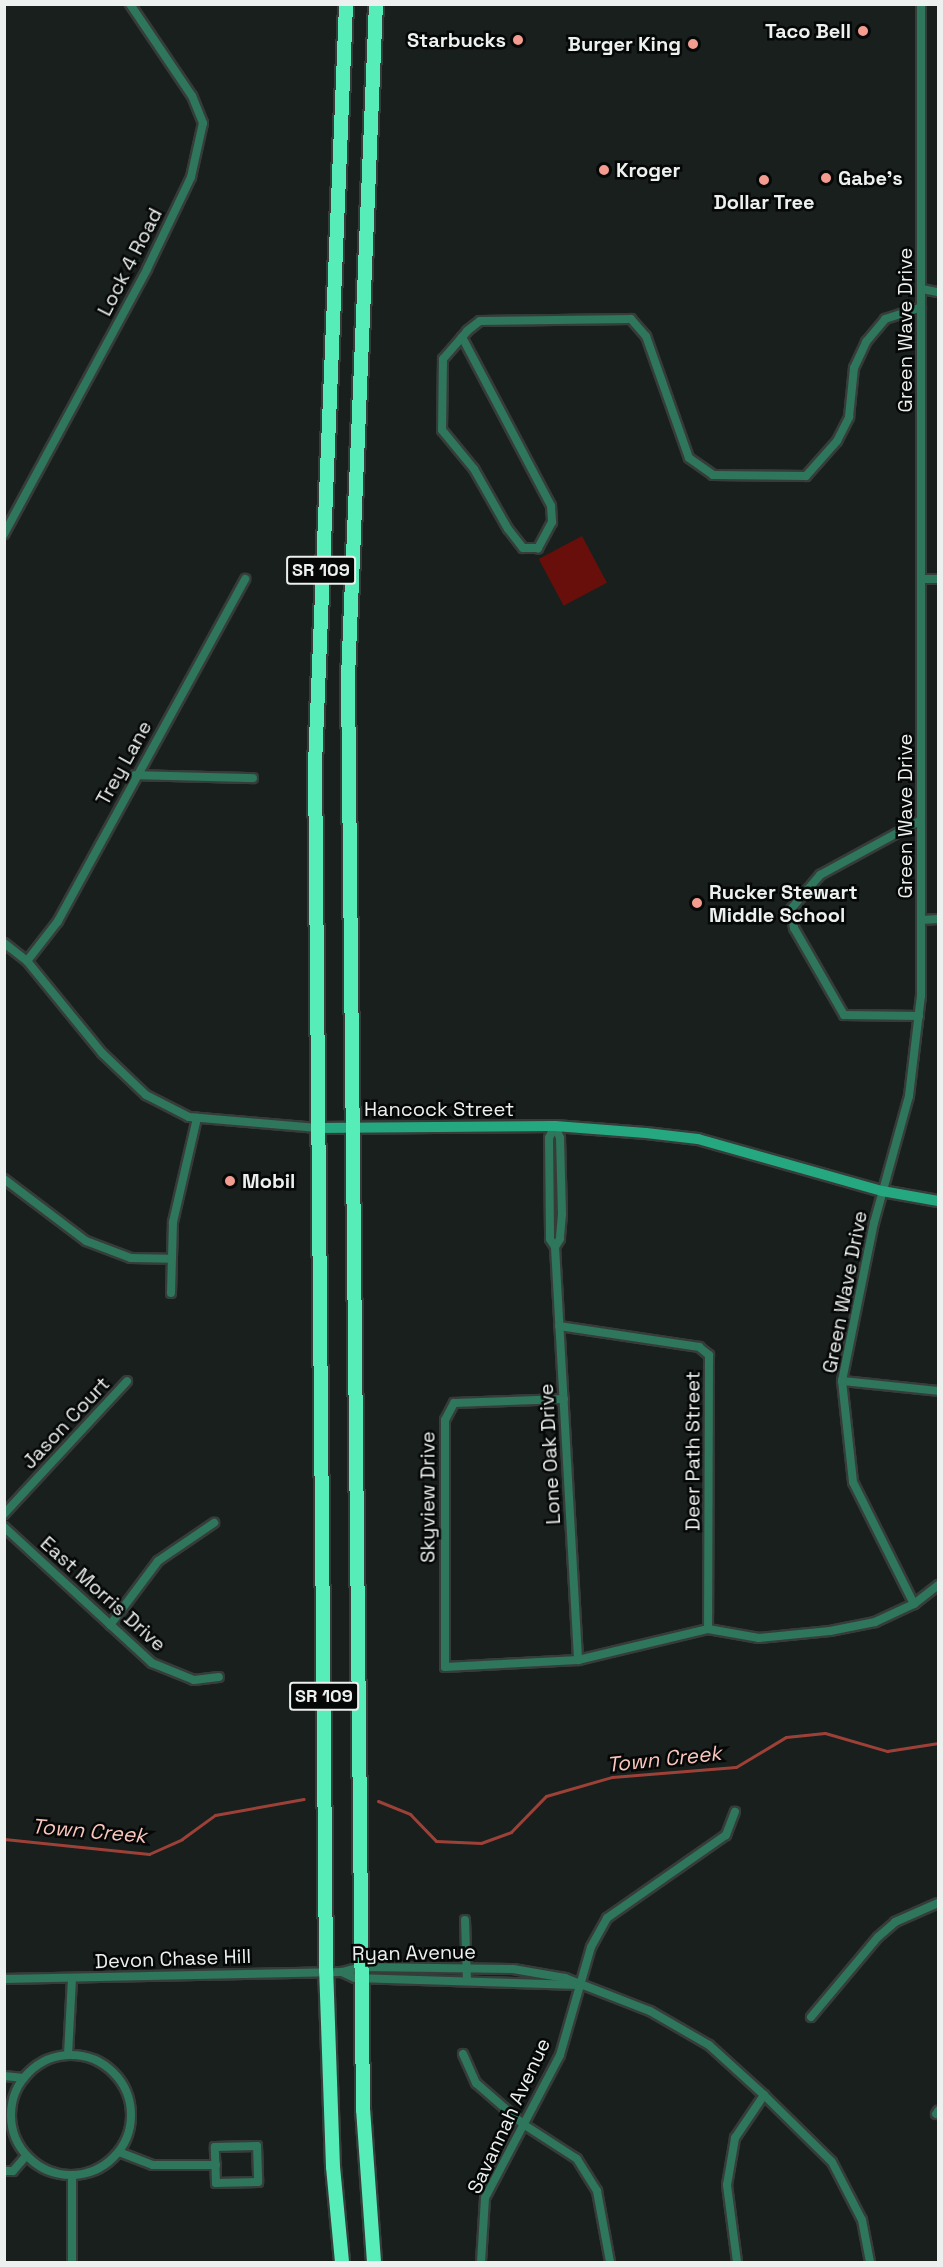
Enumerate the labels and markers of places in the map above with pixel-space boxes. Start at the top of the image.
place label: Taco Bell [765,19,851,43]
marker: Taco Bell [856,24,870,38]
place label: Starbucks [407,28,506,52]
place label: Burger King [568,32,681,56]
marker: Starbucks [511,33,525,47]
marker: Burger King [686,37,700,51]
place label: Kroger [616,158,681,182]
marker: Kroger [597,163,611,177]
place label: Gabe's [838,166,903,190]
marker: Gabe's [819,171,833,185]
marker: Dollar Tree [757,173,771,187]
place label: Dollar Tree [713,190,815,214]
place label: Rucker Stewart Middle School [709,880,858,927]
marker: Rucker Stewart Middle School [690,896,704,910]
place label: Mobil [242,1169,295,1193]
marker: Mobil [223,1174,237,1188]

